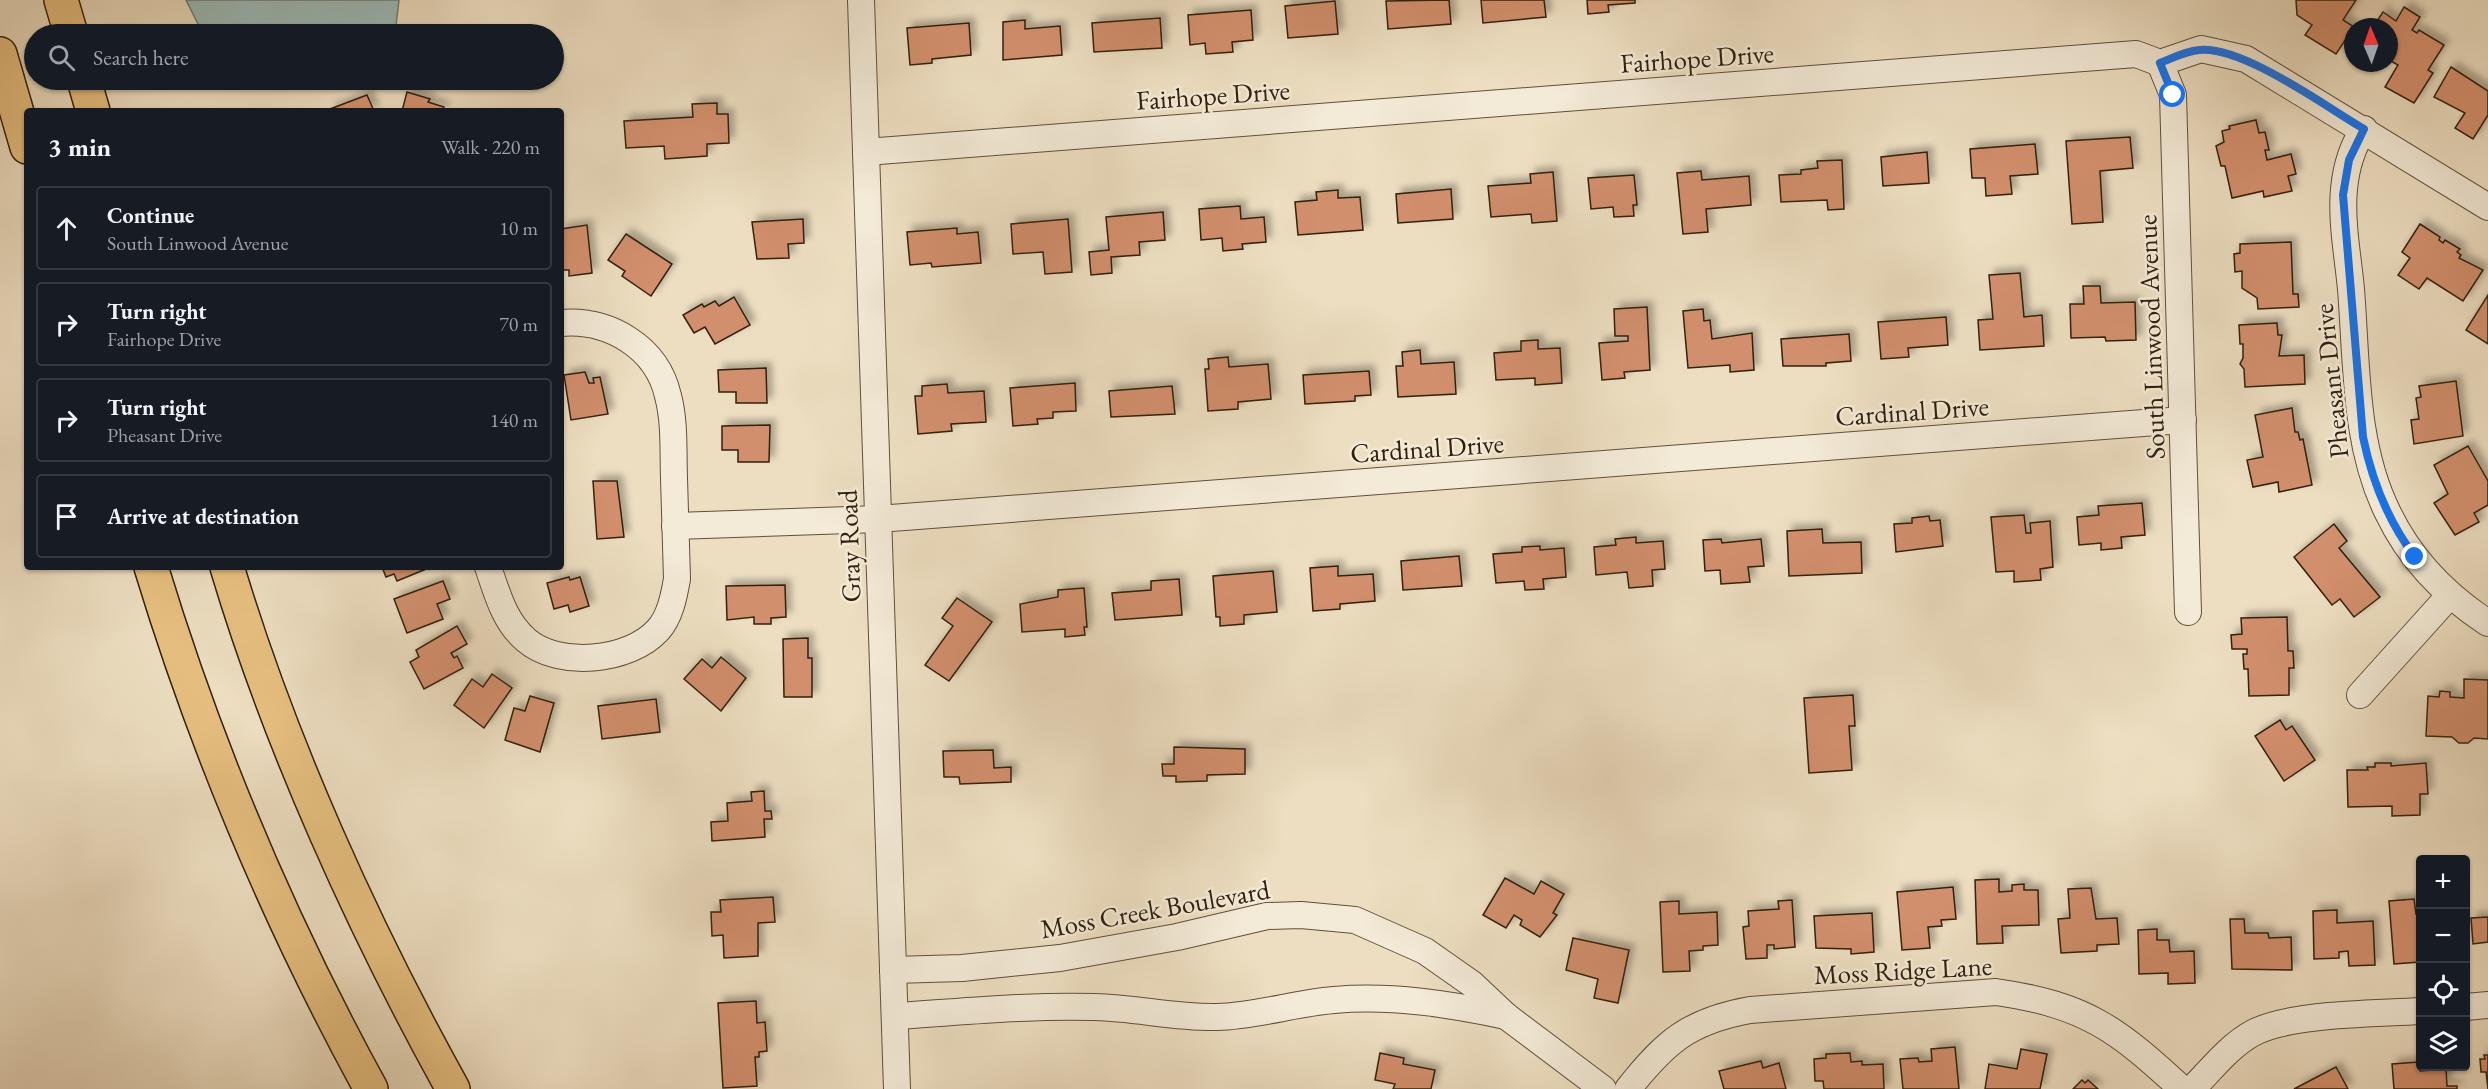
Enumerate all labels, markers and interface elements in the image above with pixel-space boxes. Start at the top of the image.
north arrow [2344,18,2398,72]
search box [24,24,564,90]
street label: Fairhope Drive [1619,35,1775,81]
icon: search [45,41,78,74]
text: Search here [93,43,188,72]
street label: Fairhope Drive [1135,72,1291,118]
route start [2159,81,2185,107]
text: 3 min [48,130,111,164]
text: Walk · 220 m [441,134,540,160]
text: Continue [107,201,194,230]
icon: ahead [50,212,83,245]
street label: South Linwood Avenue [2129,214,2173,460]
text: 10 m [499,215,538,241]
text: South Linwood Avenue [107,230,288,256]
text: Turn right [107,297,206,326]
street label: Pheasant Drive [2305,302,2357,460]
icon: right [50,308,83,341]
text: 70 m [499,311,538,337]
text: Fairhope Drive [107,326,221,352]
street label: Cardinal Drive [1834,388,1990,434]
text: Turn right [107,393,206,422]
icon: right [50,404,83,437]
text: 140 m [490,407,538,433]
text: Pheasant Drive [107,422,222,448]
street label: Cardinal Drive [1349,425,1505,471]
street label: Gray Road [830,489,868,603]
icon: arrive [50,500,83,533]
text: Arrive at destination [107,502,299,531]
route end [2401,543,2427,569]
map controls [2416,855,2470,1071]
button: + [2416,855,2470,909]
street label: Moss Creek Boulevard [1038,872,1273,946]
button: − [2416,909,2470,963]
street label: Moss Ridge Lane [1813,948,1993,992]
button: locate [2416,963,2470,1017]
button: layers [2416,1017,2470,1071]

